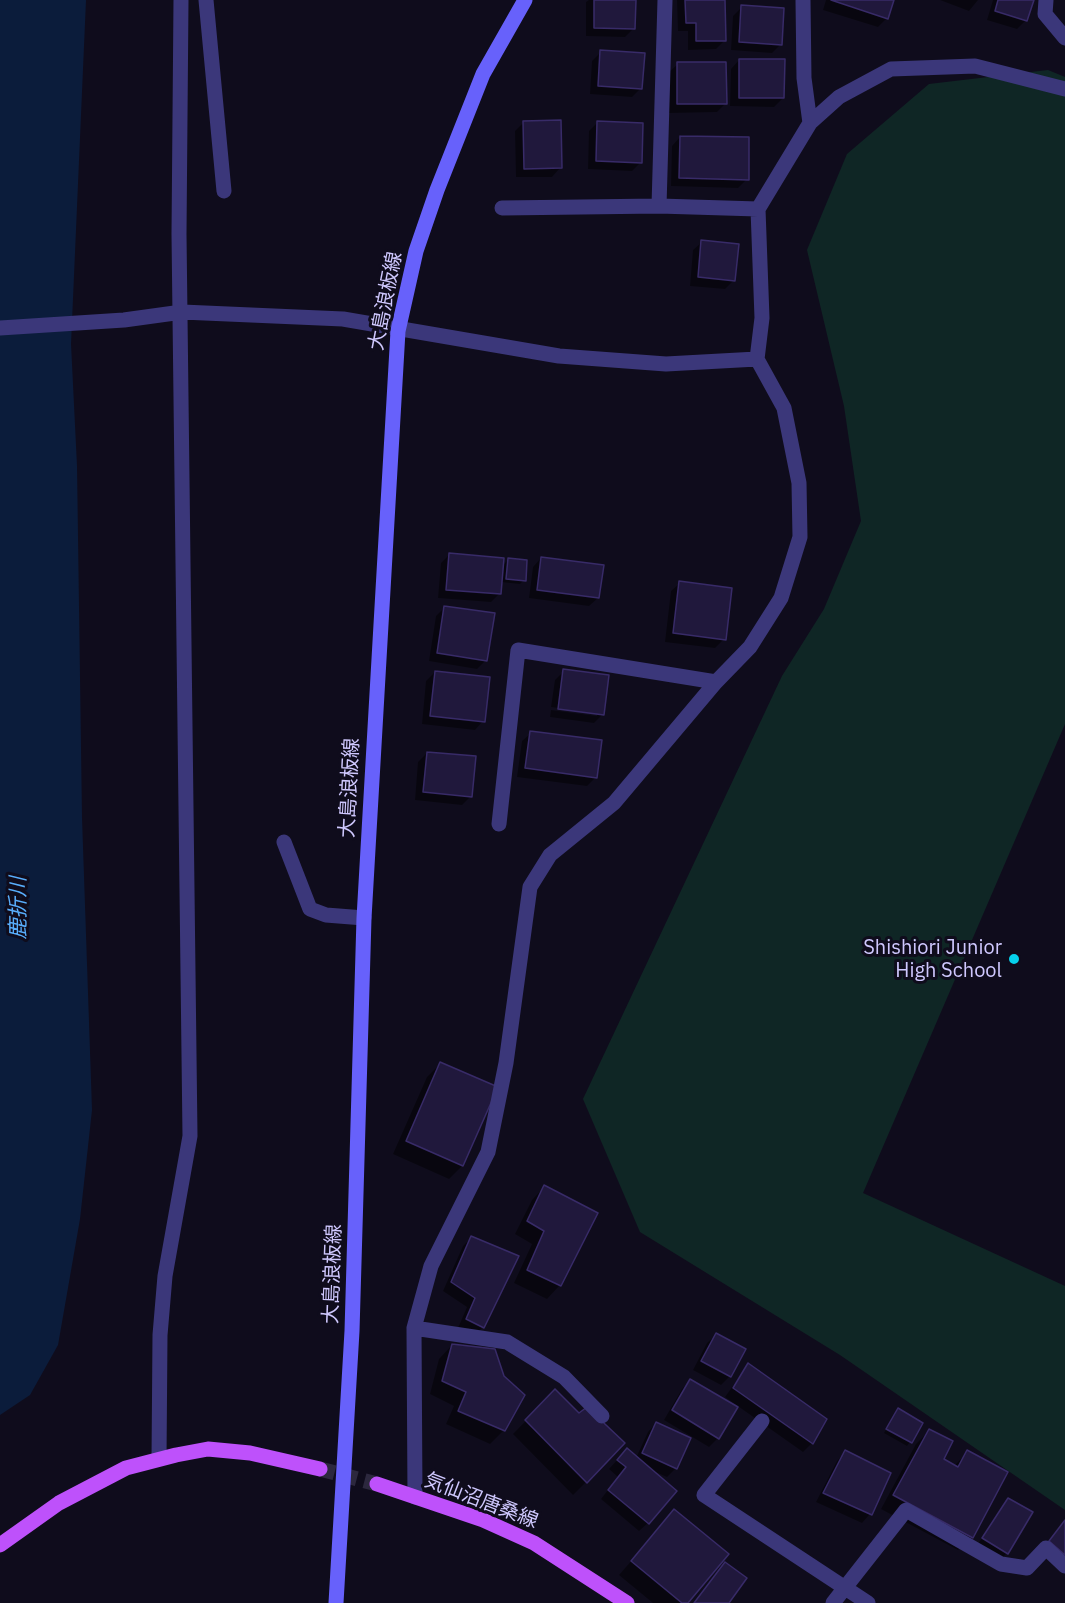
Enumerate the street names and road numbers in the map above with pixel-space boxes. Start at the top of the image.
street label: 大島浪板線 [365,250,407,352]
street label: 大島浪板線 [335,737,365,839]
street label: 大島浪板線 [319,1224,347,1324]
street label: 気仙沼唐桑線 [421,1468,541,1534]

